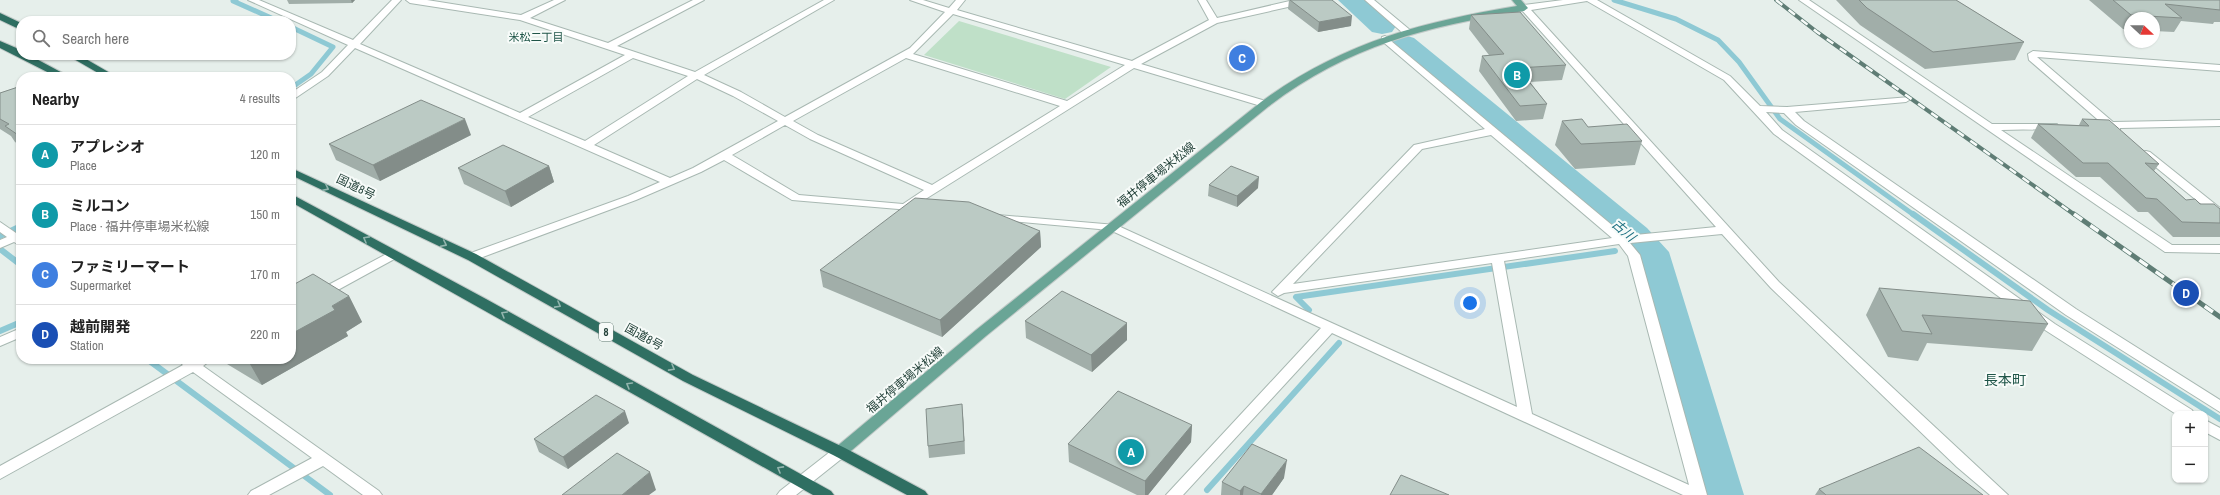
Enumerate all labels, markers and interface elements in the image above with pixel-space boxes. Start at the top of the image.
north arrow [2124,12,2160,48]
search box [16,16,296,60]
icon: search [30,27,52,49]
text: Search here [62,28,129,49]
district label: 米松二丁目 [509,30,564,44]
pin: C [1229,43,1255,73]
pin: B [1504,60,1530,90]
text: Nearby [32,87,79,110]
text: 4 results [240,90,280,107]
text: アプレシオ [70,136,145,157]
street label: 福井停車場米松線 [1114,139,1198,211]
text: A [41,146,49,163]
text: 120 m [250,146,280,163]
text: Place [70,157,97,174]
street label: 国道8号 [334,171,378,203]
one-way arrow [322,183,330,191]
text: ミルコン [70,195,130,216]
text: B [41,206,49,223]
text: 150 m [250,206,280,223]
water label: 古川 [1608,215,1641,247]
text: Place · 福井停車場米松線 [70,218,210,235]
one-way arrow [362,236,370,243]
one-way arrow [439,239,447,247]
text: ファミリーマート [70,256,190,277]
text: C [41,266,49,283]
text: 170 m [250,266,280,283]
text: Supermarket [70,277,131,294]
pin: D [2173,278,2199,308]
your location [1460,293,1480,313]
one-way arrow [554,301,561,308]
one-way arrow [501,312,508,319]
text: 越前開発 [70,316,130,337]
street label: 国道8号 [622,320,666,354]
road number: 8 [599,323,613,341]
text: D [41,326,49,343]
text: 220 m [250,326,280,343]
text: Station [70,337,104,354]
street label: 福井停車場米松線 [863,343,947,417]
one-way arrow [667,364,675,371]
district label: 長本町 [1984,371,2026,389]
one-way arrow [626,383,634,390]
map controls [2172,411,2208,483]
button: + [2172,411,2208,447]
pin: A [1118,437,1144,467]
button: − [2172,447,2208,483]
one-way arrow [776,467,784,474]

